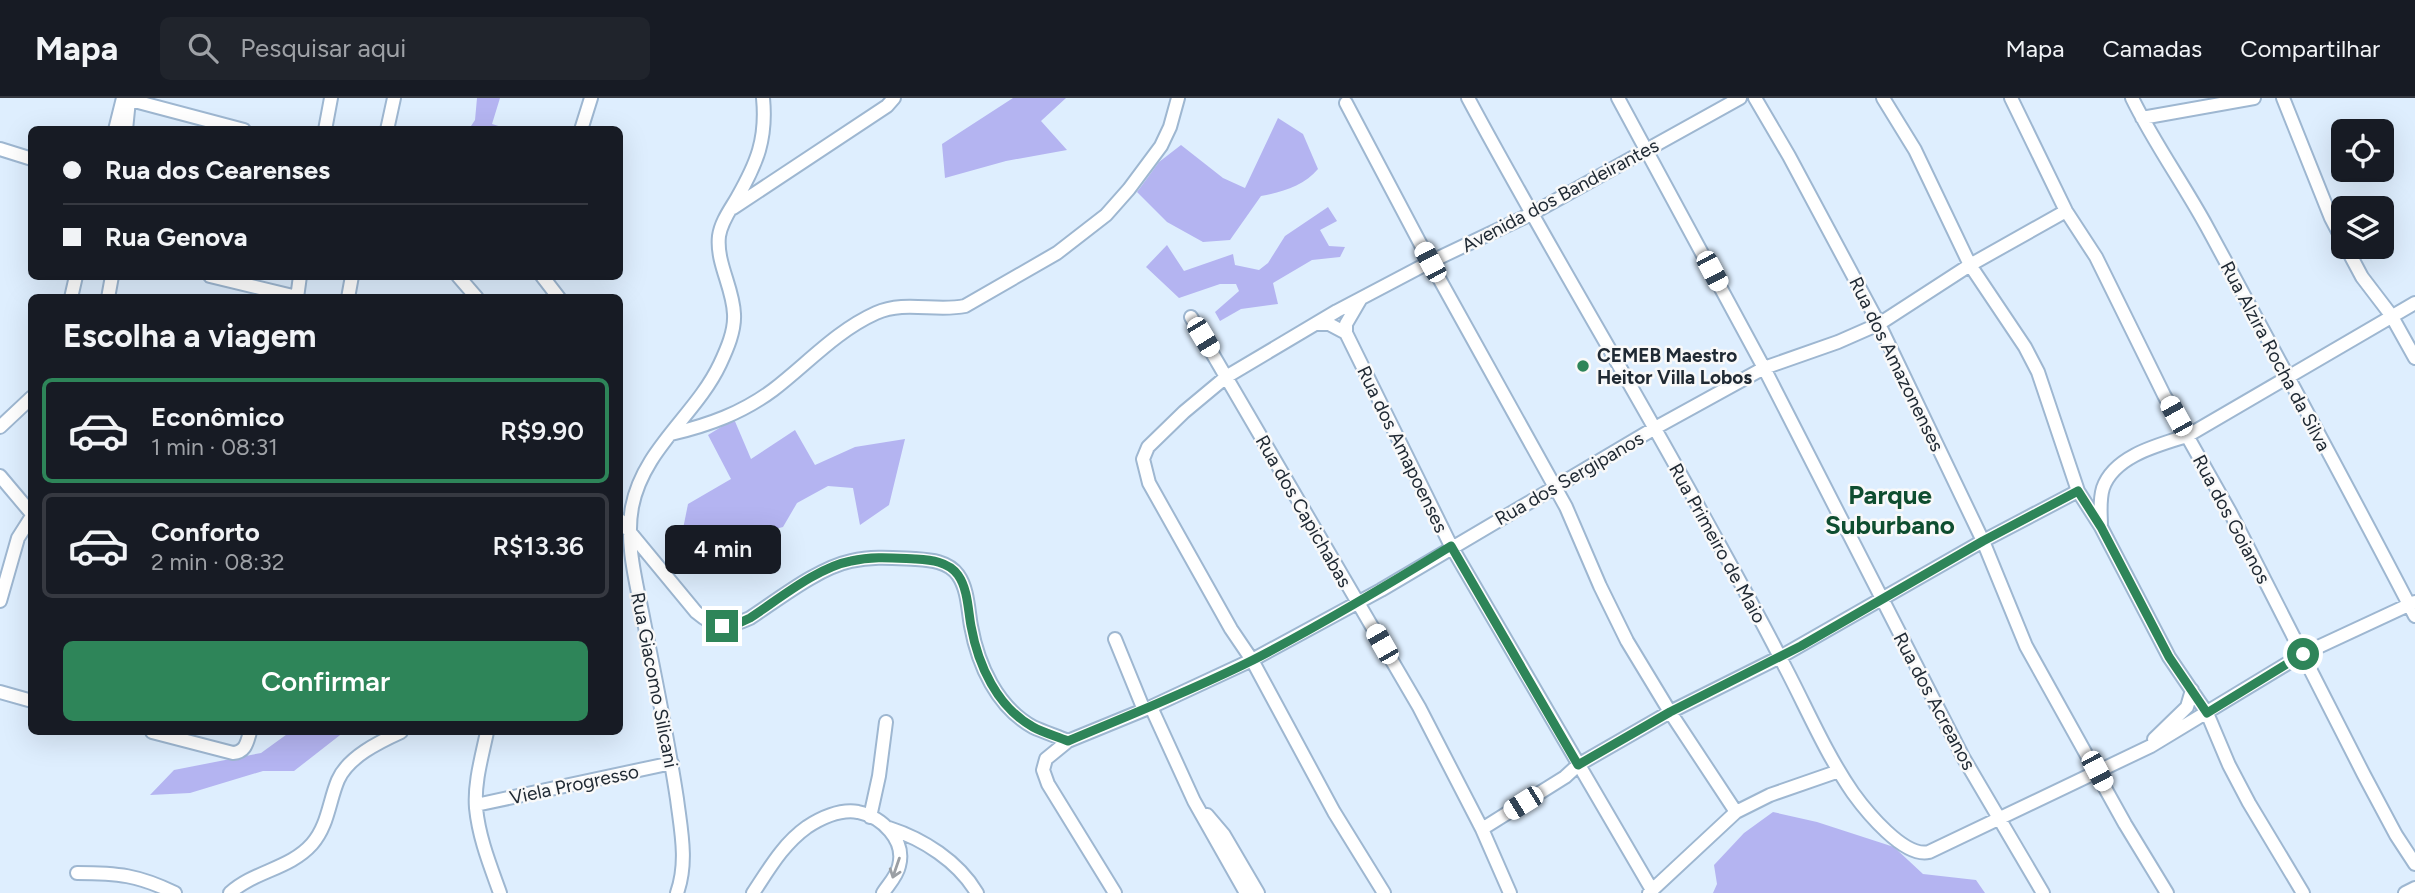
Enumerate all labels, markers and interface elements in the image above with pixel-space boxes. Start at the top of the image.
search box [160,17,650,80]
text: Mapa [35,29,118,68]
icon: search [184,29,222,67]
text: Pesquisar aqui [240,32,406,64]
text: Mapa [2005,34,2064,63]
text: Camadas [2102,34,2202,63]
text: Compartilhar [2240,34,2380,63]
map controls [2331,119,2394,259]
button: locate [2331,119,2394,182]
street label: Avenida dos Bandeirantes [1458,134,1663,257]
text: Rua dos Cearenses [105,154,330,186]
button: layers [2331,196,2394,259]
text: Rua Genova [105,221,248,253]
car [1411,239,1450,285]
car [1693,248,1732,294]
street label: Rua Alzira Rocha da Silva [2216,257,2335,455]
street label: Rua dos Amazonenses [1844,273,1949,455]
car [1184,314,1223,360]
text: Escolha a viagem [63,317,316,355]
place label: CEMEB Maestro Heitor Villa Lobos [1597,344,1752,389]
marker: CEMEB Maestro Heitor Villa Lobos [1575,358,1591,374]
street label: Rua dos Amapoenses [1352,362,1453,536]
car [2157,393,2196,439]
icon: car [67,399,130,462]
text: Econômico [151,401,284,433]
text: R$9.90 [500,415,584,447]
street label: Rua dos Sergipanos [1491,426,1648,530]
street label: Rua dos Capichabas [1251,431,1357,592]
text: 1 min · 08:31 [151,433,278,461]
street label: Rua dos Goianos [2188,451,2275,588]
street label: Rua Primeiro de Maio [1664,459,1771,627]
district label: Parque Suburbano [1825,479,1955,541]
icon: car [67,514,130,577]
text: Conforto [151,516,260,548]
callout: 4 min [664,524,780,574]
text: R$13.36 [492,530,584,562]
text: 4 min [694,535,752,563]
text: 2 min · 08:32 [151,548,285,576]
street label: Rua Giacomo Silicani [626,590,683,770]
route end [706,610,738,642]
car [1363,621,1402,667]
street label: Rua dos Acreanos [1889,628,1981,774]
route start [2287,638,2319,670]
button: Confirmar [63,641,588,721]
car [2078,748,2117,794]
street label: Viela Progresso [507,760,641,809]
car [1500,783,1547,823]
one-way arrow [889,856,901,878]

